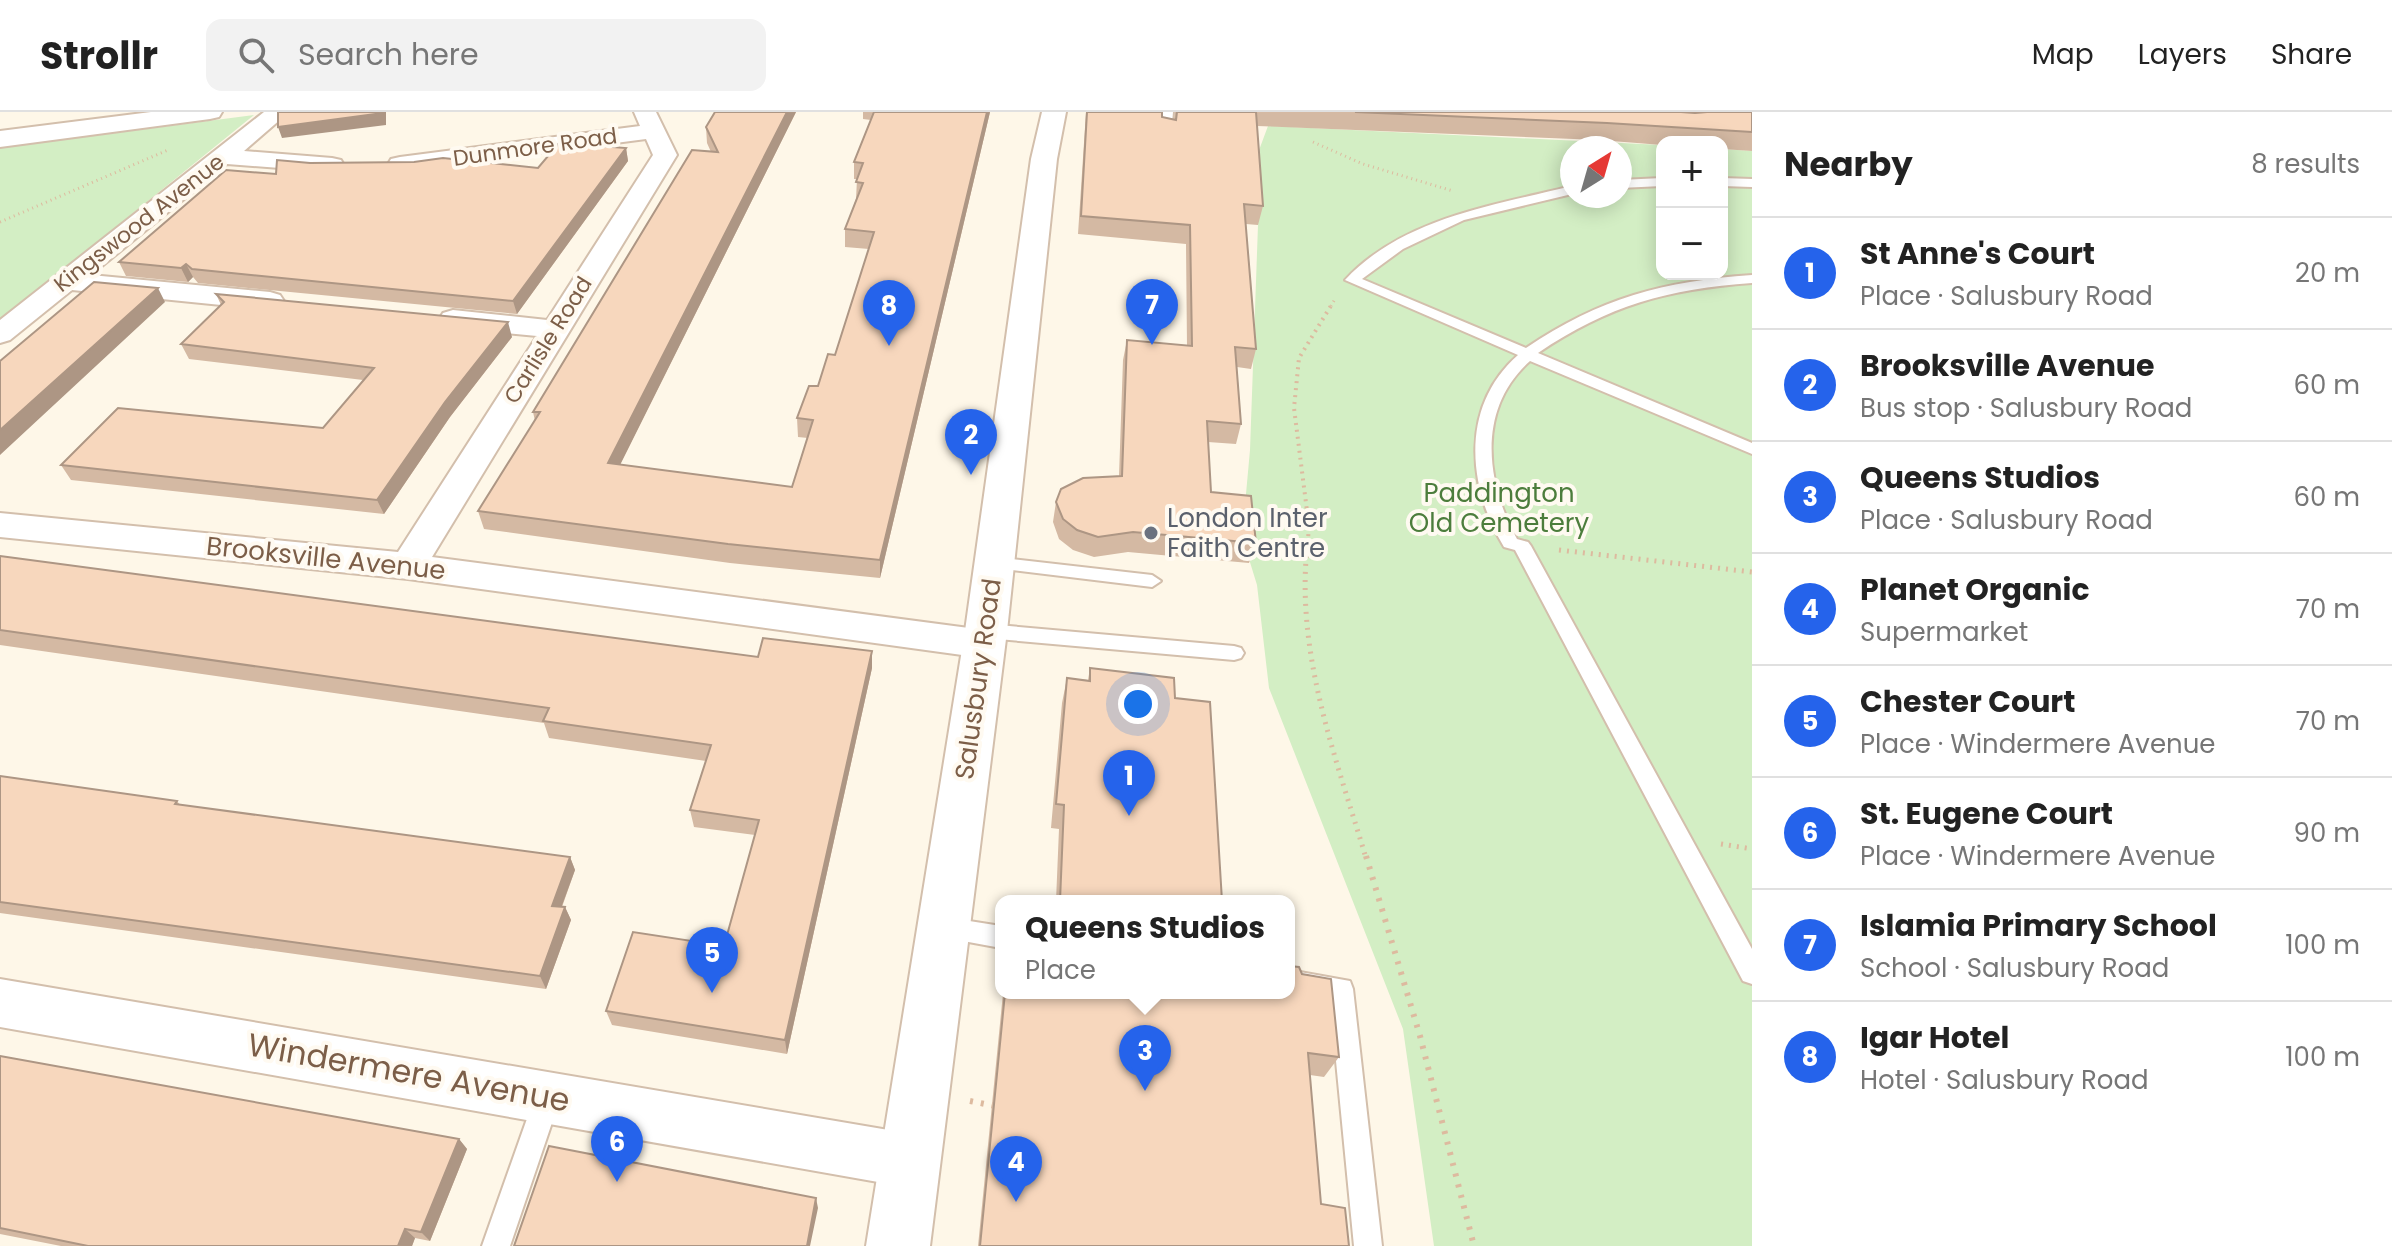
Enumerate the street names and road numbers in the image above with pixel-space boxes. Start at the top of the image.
street label: Dunmore Road [451,120,619,174]
street label: Kingswood Avenue [47,147,231,299]
street label: Carlisle Road [497,271,599,409]
street label: Brooksville Avenue [205,528,447,588]
street label: Salusbury Road [946,576,1010,782]
street label: Windermere Avenue [244,1022,574,1122]

